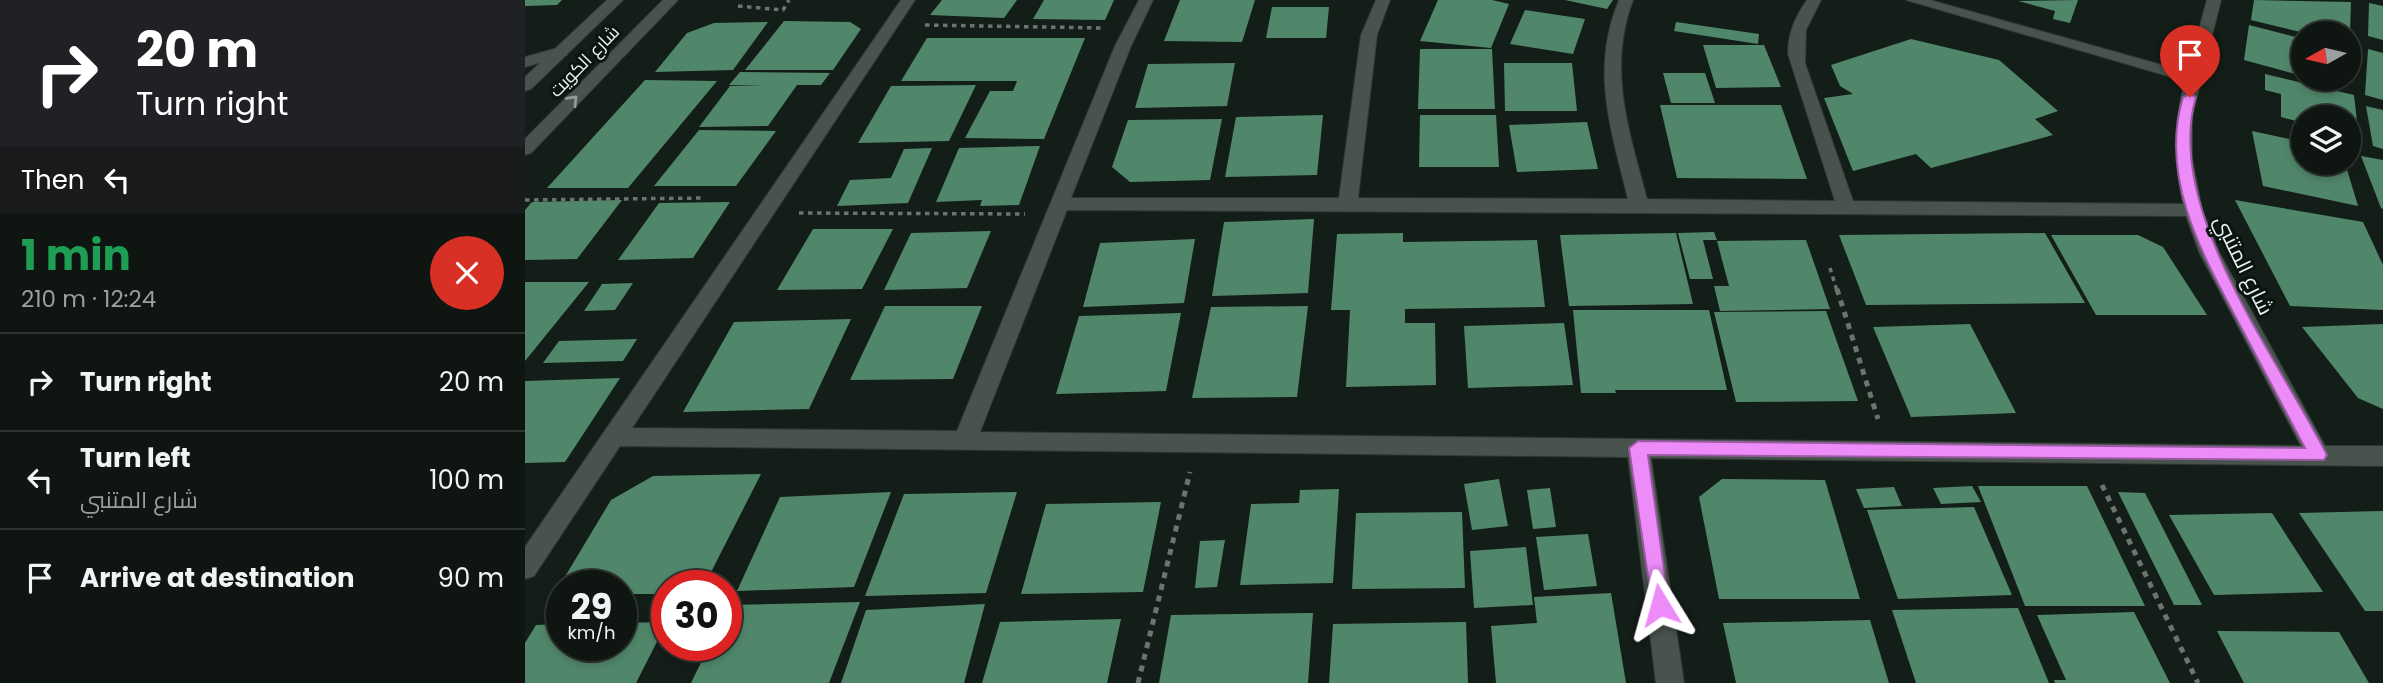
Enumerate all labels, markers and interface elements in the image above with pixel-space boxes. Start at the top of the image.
text: 20 m [136,16,258,84]
street label: شارع الكويت [543,20,625,102]
north arrow [2291,21,2361,91]
map controls [2291,21,2361,175]
pin [2160,25,2220,97]
icon: right [21,28,112,119]
icon: arrive [2171,36,2209,74]
text: Turn right [136,81,288,126]
one-way arrow [564,96,577,109]
button: layers [2291,105,2361,175]
icon: left [98,161,136,199]
text: Then [21,162,84,198]
street label: شارع المتنبي [2206,210,2281,321]
text: 1 min [21,226,131,285]
button: close [430,236,504,310]
text: 210 m · 12:24 [21,283,156,315]
icon: right [21,363,59,401]
text: Turn right [80,364,212,400]
text: 20 m [439,364,504,400]
text: Turn left [80,440,191,476]
icon: left [21,461,59,499]
text: 100 m [429,462,504,498]
text: شارع المتنبي [80,484,198,516]
icon: arrive [21,559,59,597]
text: Arrive at destination [80,560,355,596]
text: 90 m [438,560,504,596]
position arrow [1623,568,1697,642]
speed limit sign: 30 [651,570,742,661]
text: 29 [571,582,612,631]
text: km/h [568,620,615,645]

